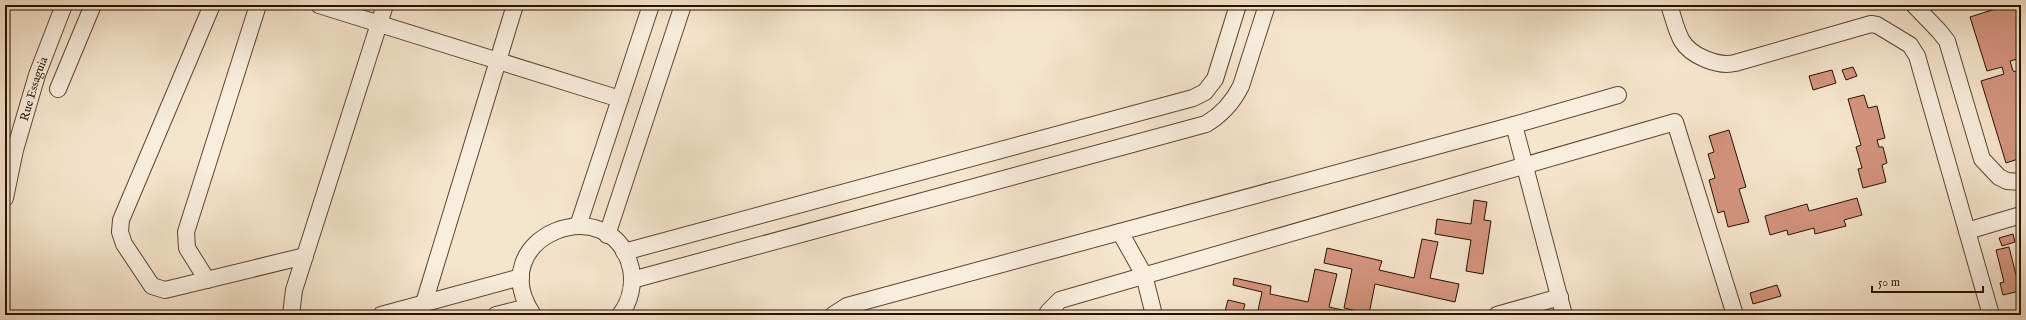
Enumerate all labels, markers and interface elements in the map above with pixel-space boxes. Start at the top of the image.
street label: Rue Essaguia [17,54,52,123]
scale bar [1872,268,1983,294]
text: 50 m [1878,275,1900,290]

